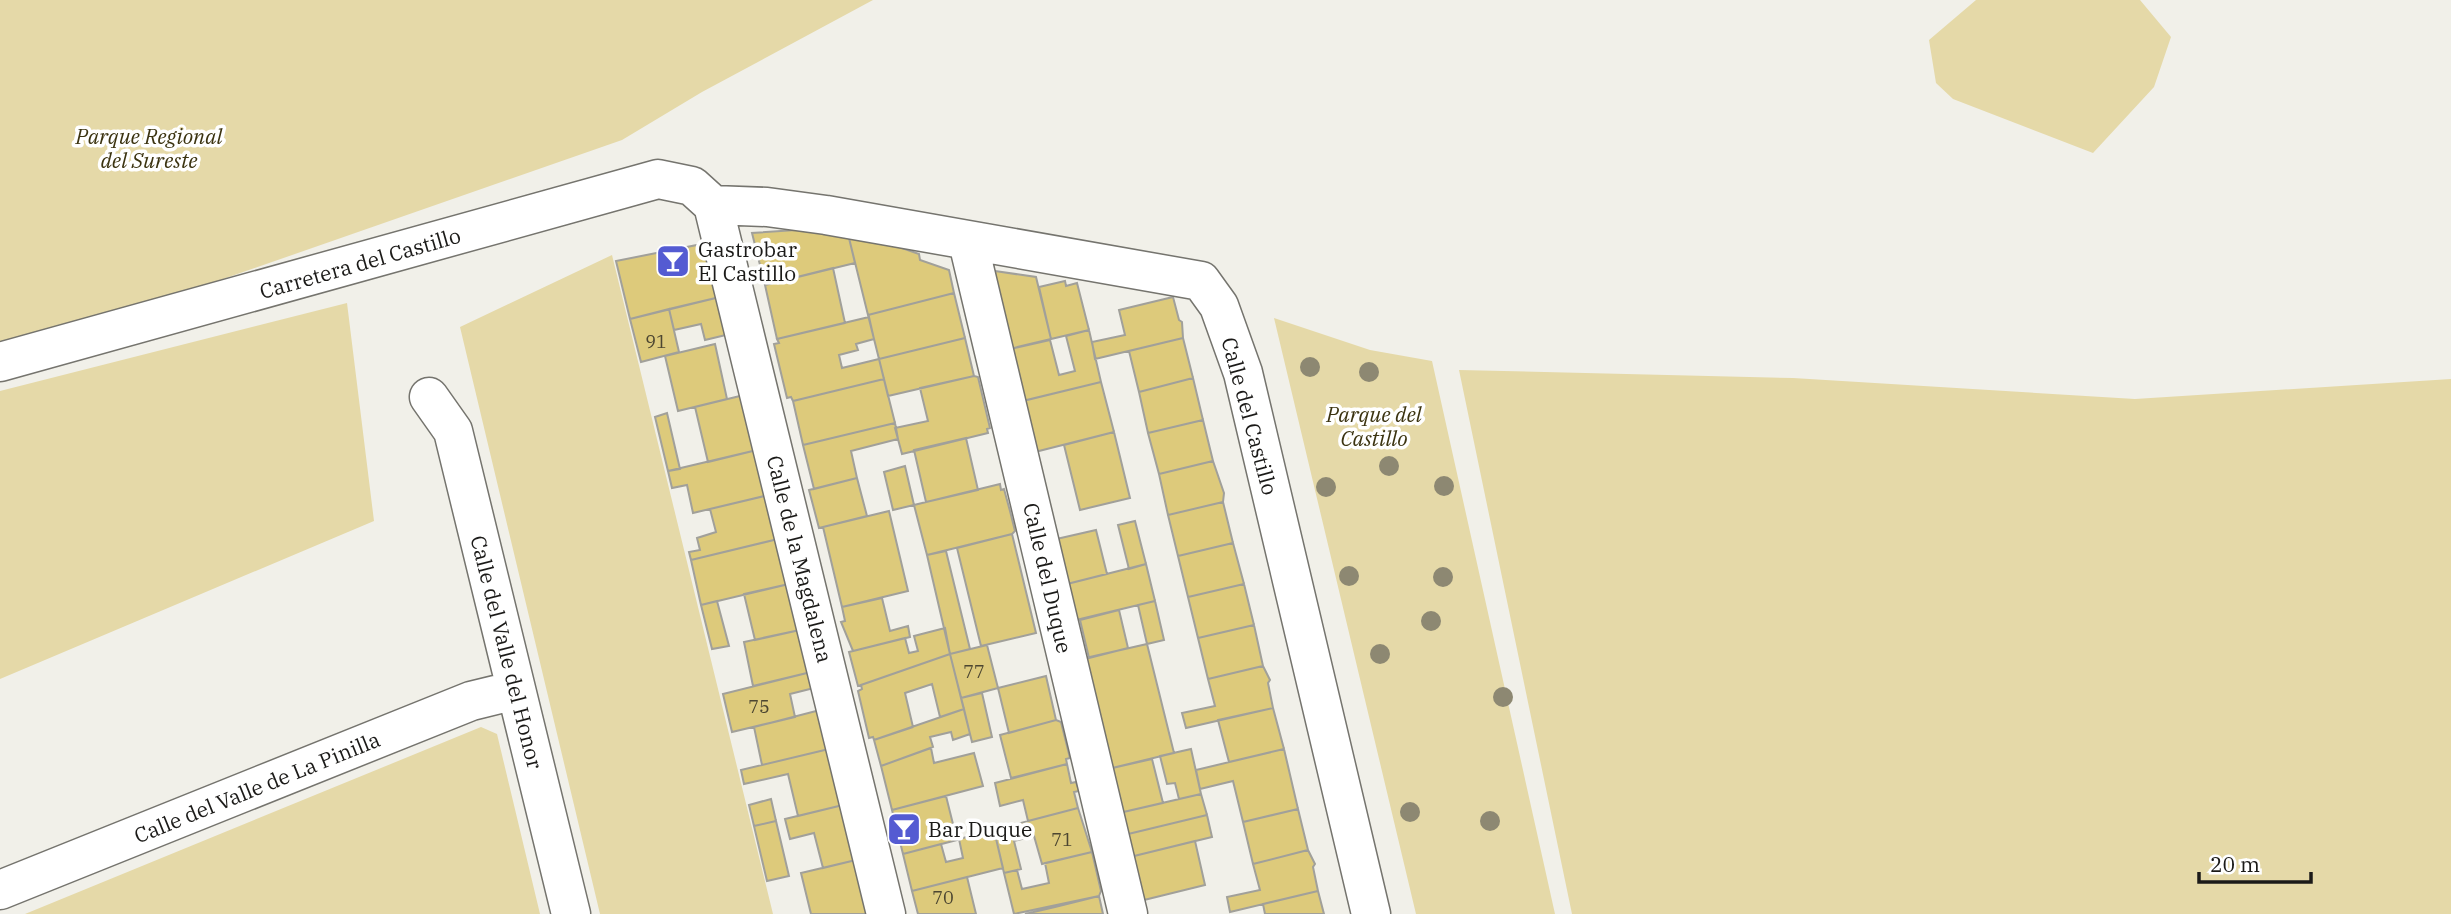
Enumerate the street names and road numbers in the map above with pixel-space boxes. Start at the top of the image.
street label: Carretera del Castillo [256,221,464,305]
street label: Calle del Castillo [1215,334,1285,498]
street label: Calle de la Magdalena [761,452,839,666]
street label: Calle del Duque [1017,500,1079,656]
street label: Calle del Valle del Honor [464,532,550,772]
street label: Calle del Valle de La Pinilla [130,725,384,849]

